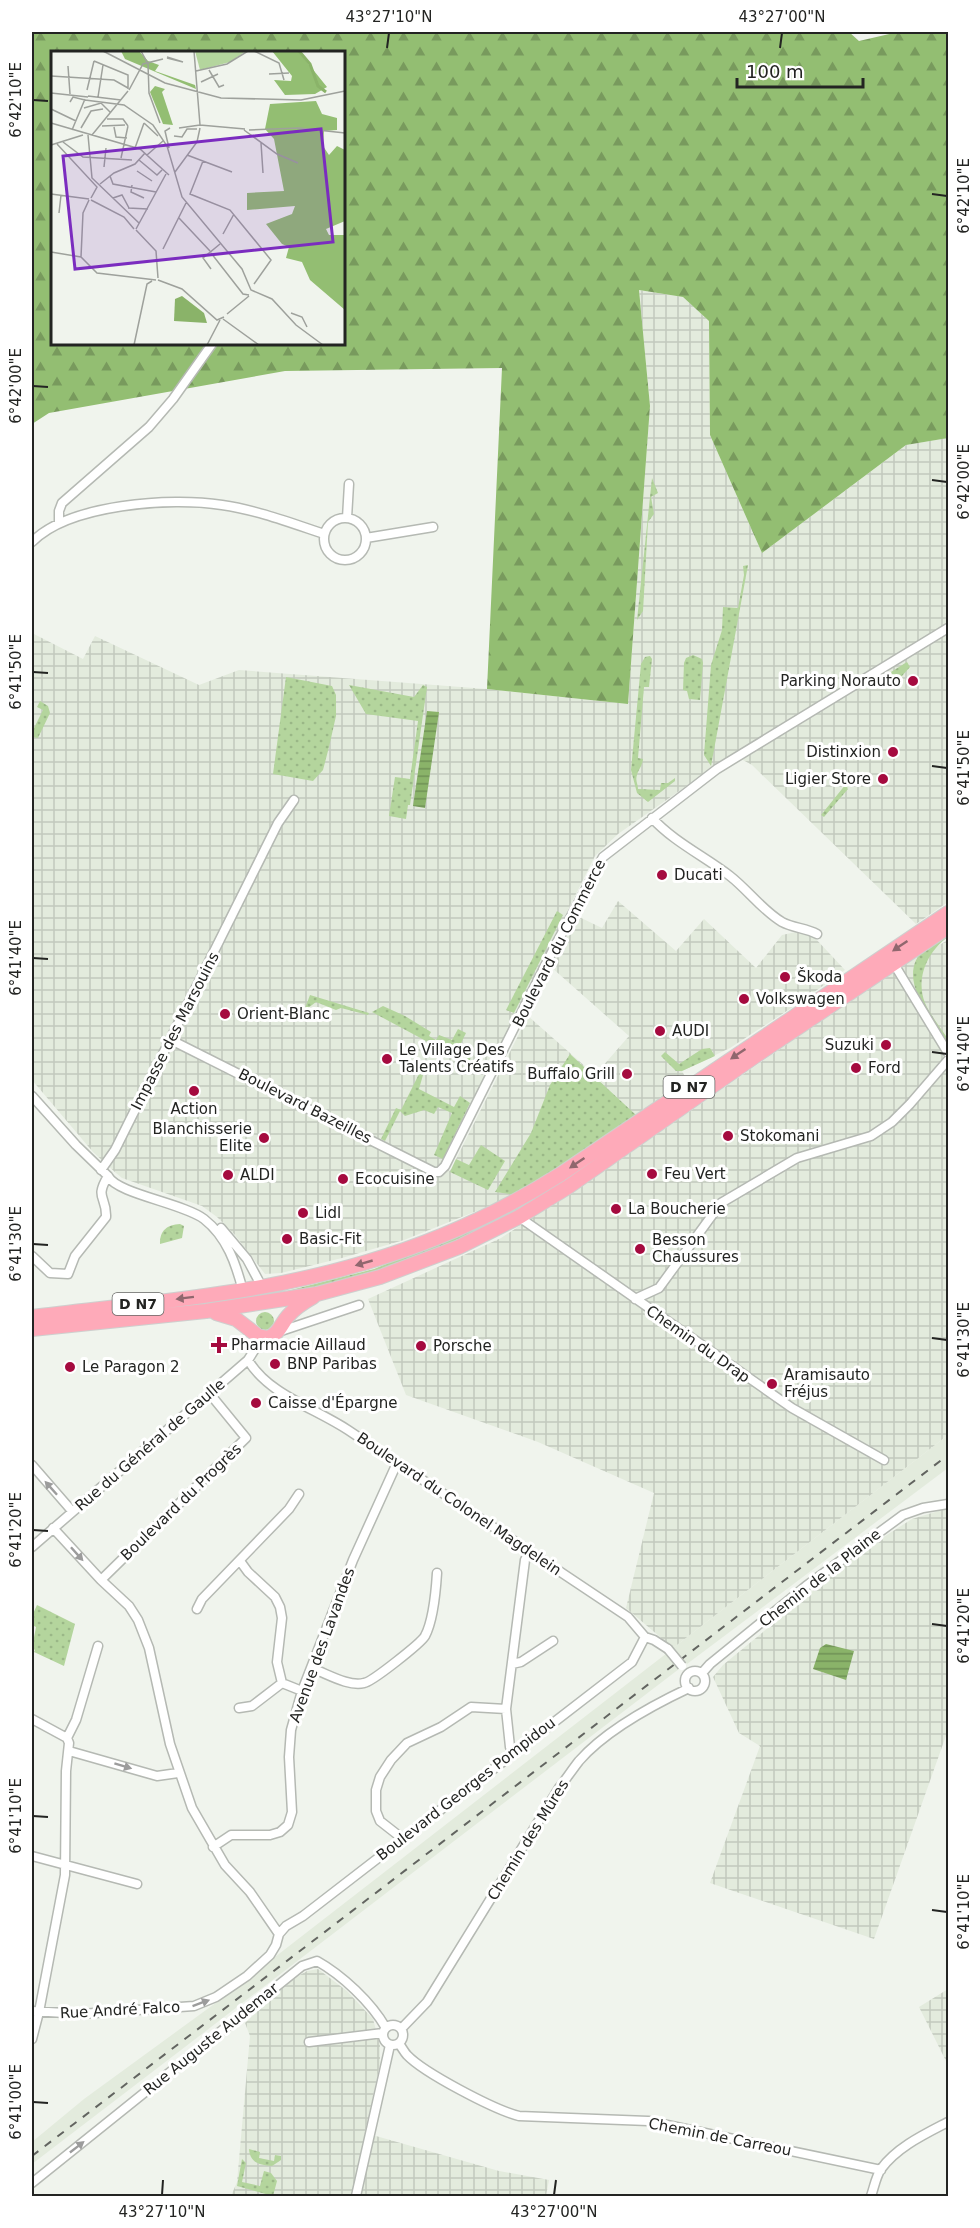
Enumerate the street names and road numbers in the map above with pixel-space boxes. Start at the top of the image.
street label: Boulevard du Commerce [509,856,609,1030]
street label: Impasse des Marsouins [127,949,223,1113]
street label: Boulevard Bazeilles [236,1065,375,1147]
road number: D N7 [664,1076,714,1098]
road number: D N7 [112,1293,164,1315]
street label: Chemin du Drap [643,1301,753,1387]
street label: Rue du Général de Gaulle [72,1375,228,1515]
street label: Boulevard du Colonel Magdelein [353,1429,565,1579]
street label: Boulevard du Progrès [117,1440,245,1564]
street label: Chemin de la Plaine [756,1525,884,1631]
street label: Avenue des Lavandes [286,1565,358,1725]
street label: Boulevard Georges Pompidou [373,1714,559,1864]
street label: Chemin des Mûres [484,1776,573,1904]
street label: Rue Auguste Audemar [140,1979,283,2099]
street label: Rue André Falco [59,1998,181,2022]
street label: Chemin de Carreou [647,2114,793,2160]

